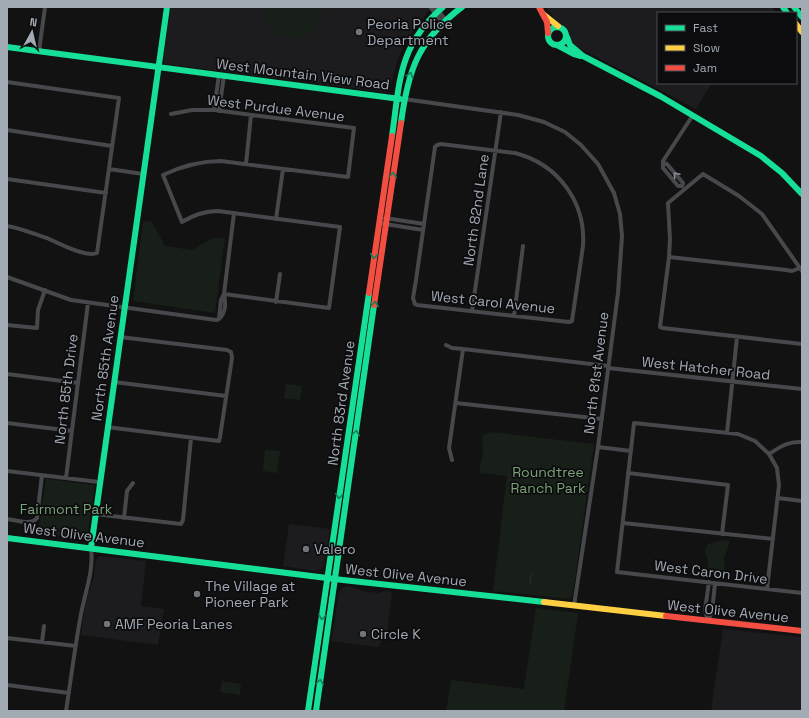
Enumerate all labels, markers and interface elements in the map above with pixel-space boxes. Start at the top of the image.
north arrow [12,12,52,52]
legend [657,12,797,84]
text: N [29,15,38,30]
place label: Peoria Police Department [367,15,453,49]
text: Fast [693,20,718,36]
marker: Peoria Police Department [354,27,364,37]
text: Slow [693,40,720,56]
street label: West Mountain View Road [215,54,391,94]
text: Jam [693,60,717,76]
one-way arrow [405,72,414,79]
street label: West Purdue Avenue [206,91,346,125]
street label: North 82nd Lane [459,153,493,267]
one-way arrow [388,172,397,178]
one-way arrow [674,173,681,180]
one-way arrow [370,253,379,259]
street label: West Carol Avenue [430,287,556,317]
street label: North 85th Avenue [87,294,123,422]
one-way arrow [370,301,379,307]
street label: North 81st Avenue [580,311,612,435]
street label: North 85th Drive [50,333,82,445]
street label: North 83rd Avenue [323,339,359,467]
street label: West Hatcher Road [641,352,771,384]
one-way arrow [351,429,360,436]
park label: Roundtree Ranch Park [510,463,586,497]
one-way arrow [336,493,344,499]
park label: Fairmont Park [20,500,113,518]
street label: West Olive Avenue [22,519,146,551]
place label: Valero [314,540,356,558]
marker: Valero [301,544,311,554]
street label: West Caron Drive [653,556,769,588]
street label: West Olive Avenue [344,560,468,590]
place label: The Village at Pioneer Park [205,577,295,611]
marker: The Village at Pioneer Park [192,589,202,599]
street label: West Olive Avenue [666,596,790,626]
one-way arrow [318,614,327,620]
place label: AMF Peoria Lanes [115,615,233,633]
marker: AMF Peoria Lanes [102,619,112,629]
place label: Circle K [371,625,421,643]
marker: Circle K [358,629,368,639]
one-way arrow [315,679,324,685]

